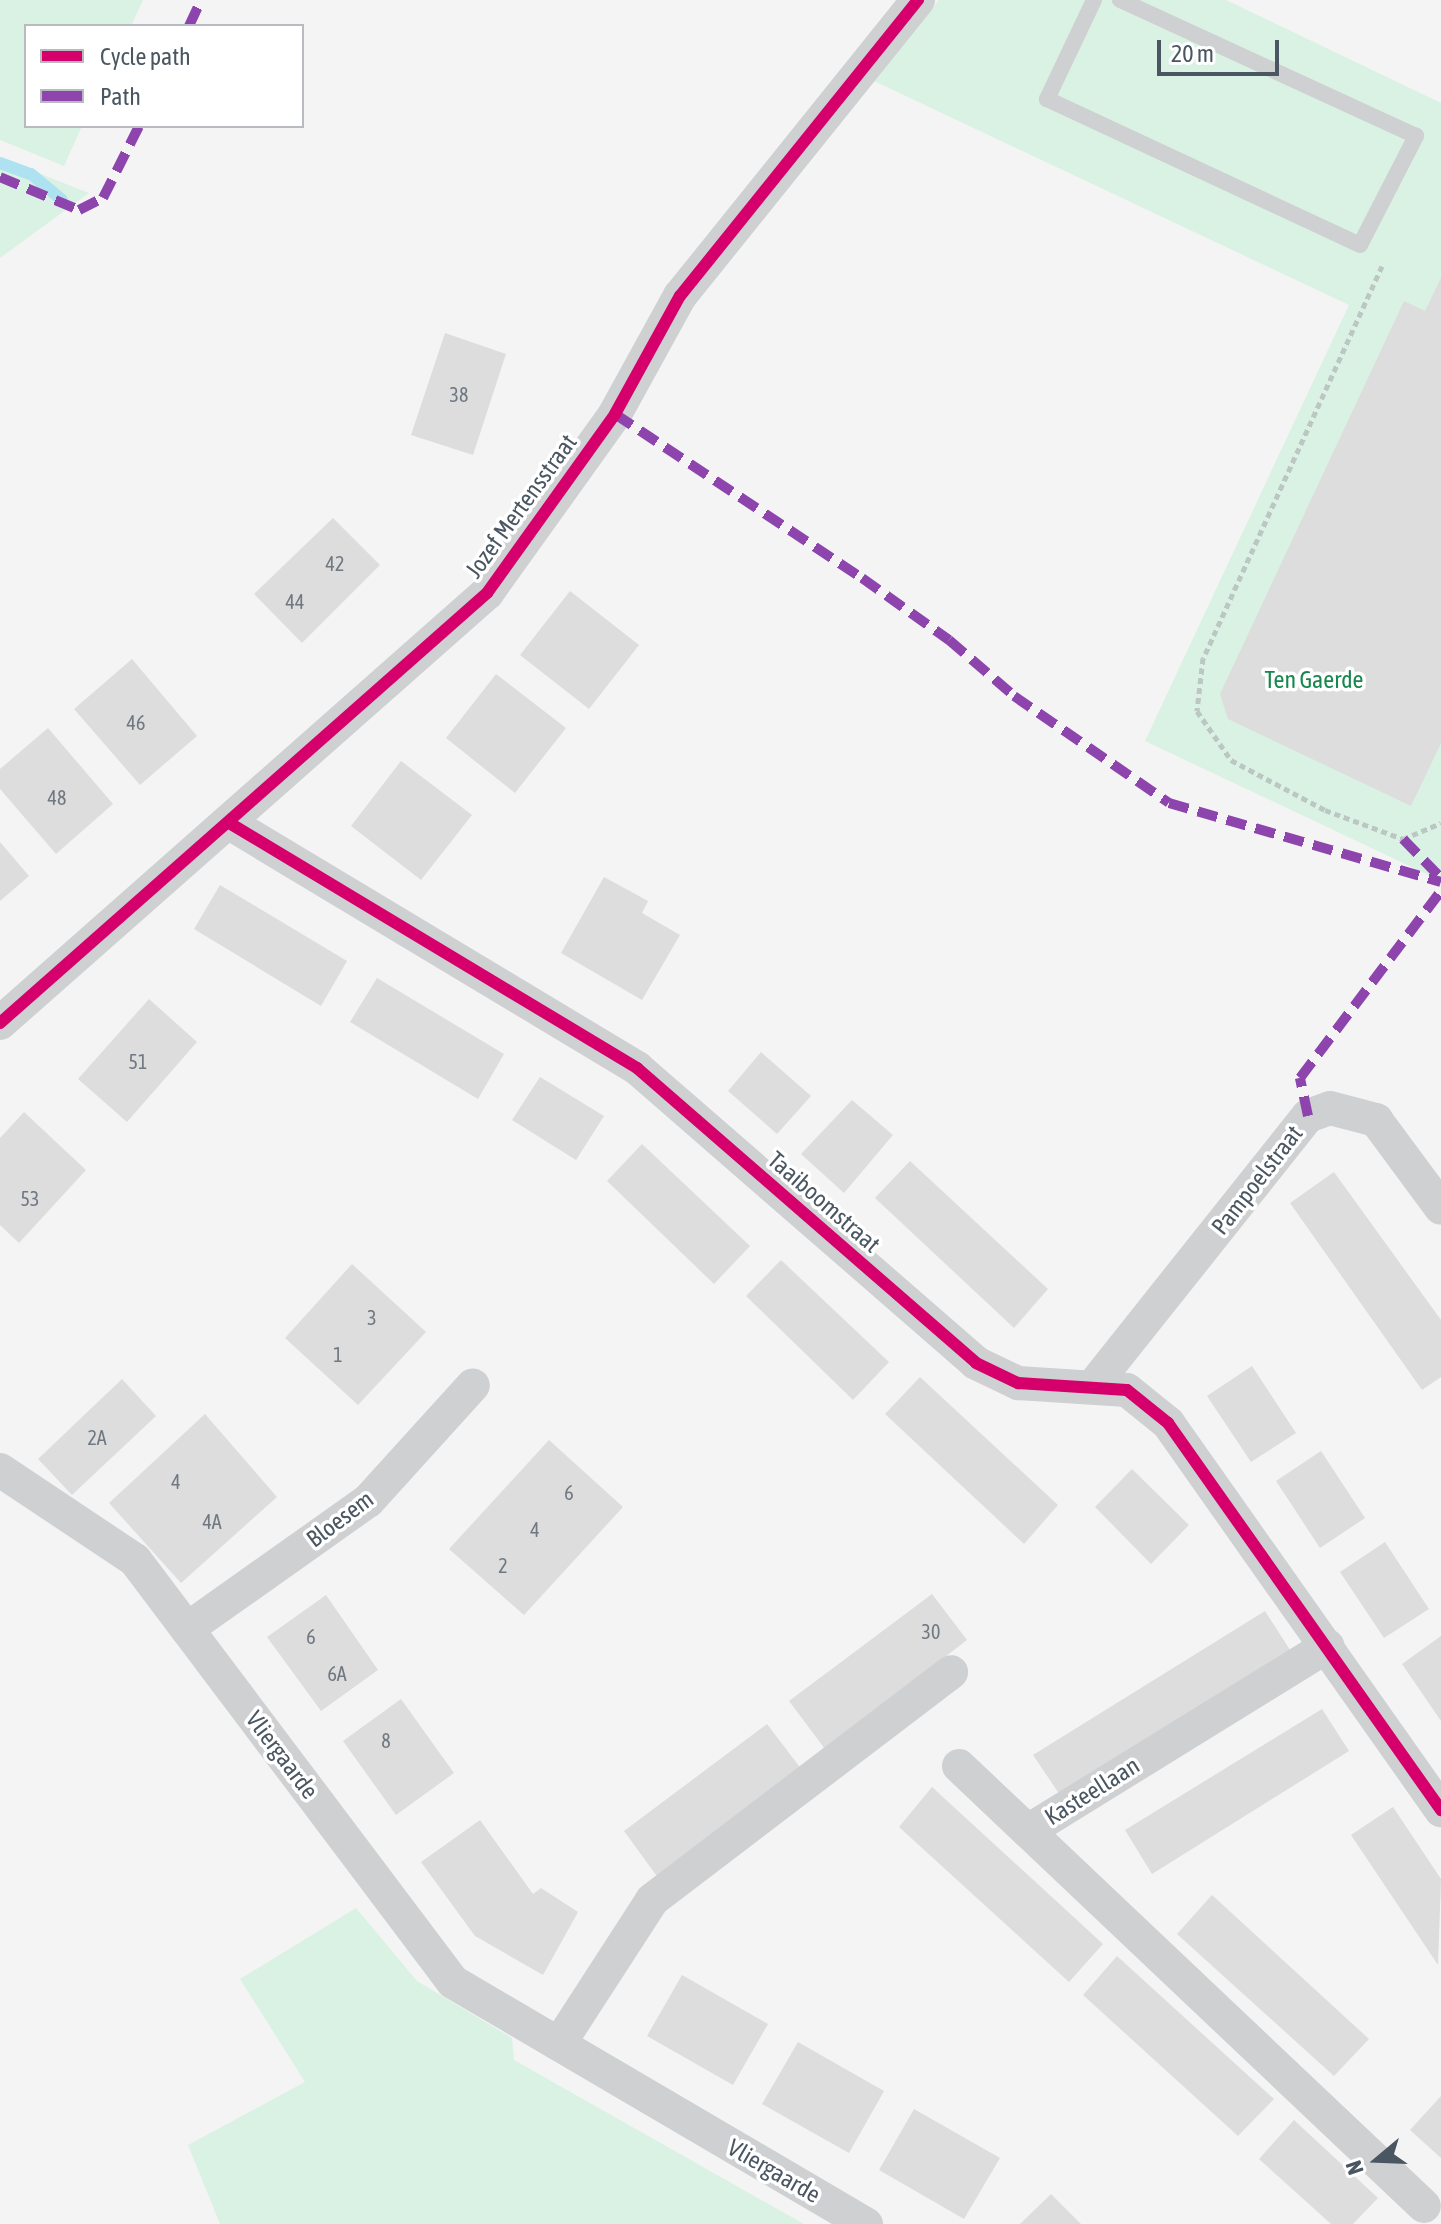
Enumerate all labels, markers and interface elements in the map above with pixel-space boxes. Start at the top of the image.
legend [24,24,304,128]
scale bar [1161,24,1283,74]
text: 20 m [1171,40,1214,67]
text: Cycle path [100,43,191,70]
text: Path [100,83,141,110]
house number: 38 [450,382,468,406]
street label: Jozef Mertensstraat [459,429,583,583]
house number: 42 [326,551,344,575]
house number: 44 [286,589,304,613]
park label: Ten Gaerde [1264,666,1364,694]
house number: 46 [127,710,145,734]
house number: 48 [48,785,66,809]
house number: 51 [129,1049,147,1073]
street label: Pampoelstraat [1205,1120,1309,1240]
street label: Taaiboomstraat [762,1145,886,1259]
house number: 53 [21,1186,39,1210]
house number: 3 [367,1305,377,1329]
house number: 1 [333,1342,343,1366]
house number: 2A [87,1425,107,1449]
house number: 4 [171,1469,181,1493]
house number: 6 [564,1480,574,1504]
street label: Bloesem [301,1485,379,1553]
house number: 4A [202,1509,222,1533]
house number: 4 [530,1517,540,1541]
house number: 2 [498,1553,508,1577]
house number: 30 [922,1619,940,1643]
house number: 6 [306,1624,316,1648]
house number: 6A [327,1661,347,1685]
street label: Vliergaarde [240,1705,324,1805]
house number: 8 [381,1728,391,1752]
street label: Kasteellaan [1039,1751,1145,1831]
north arrow [1337,2120,1417,2200]
street label: Vliergaarde [722,2133,826,2209]
text: N [1340,2157,1369,2178]

